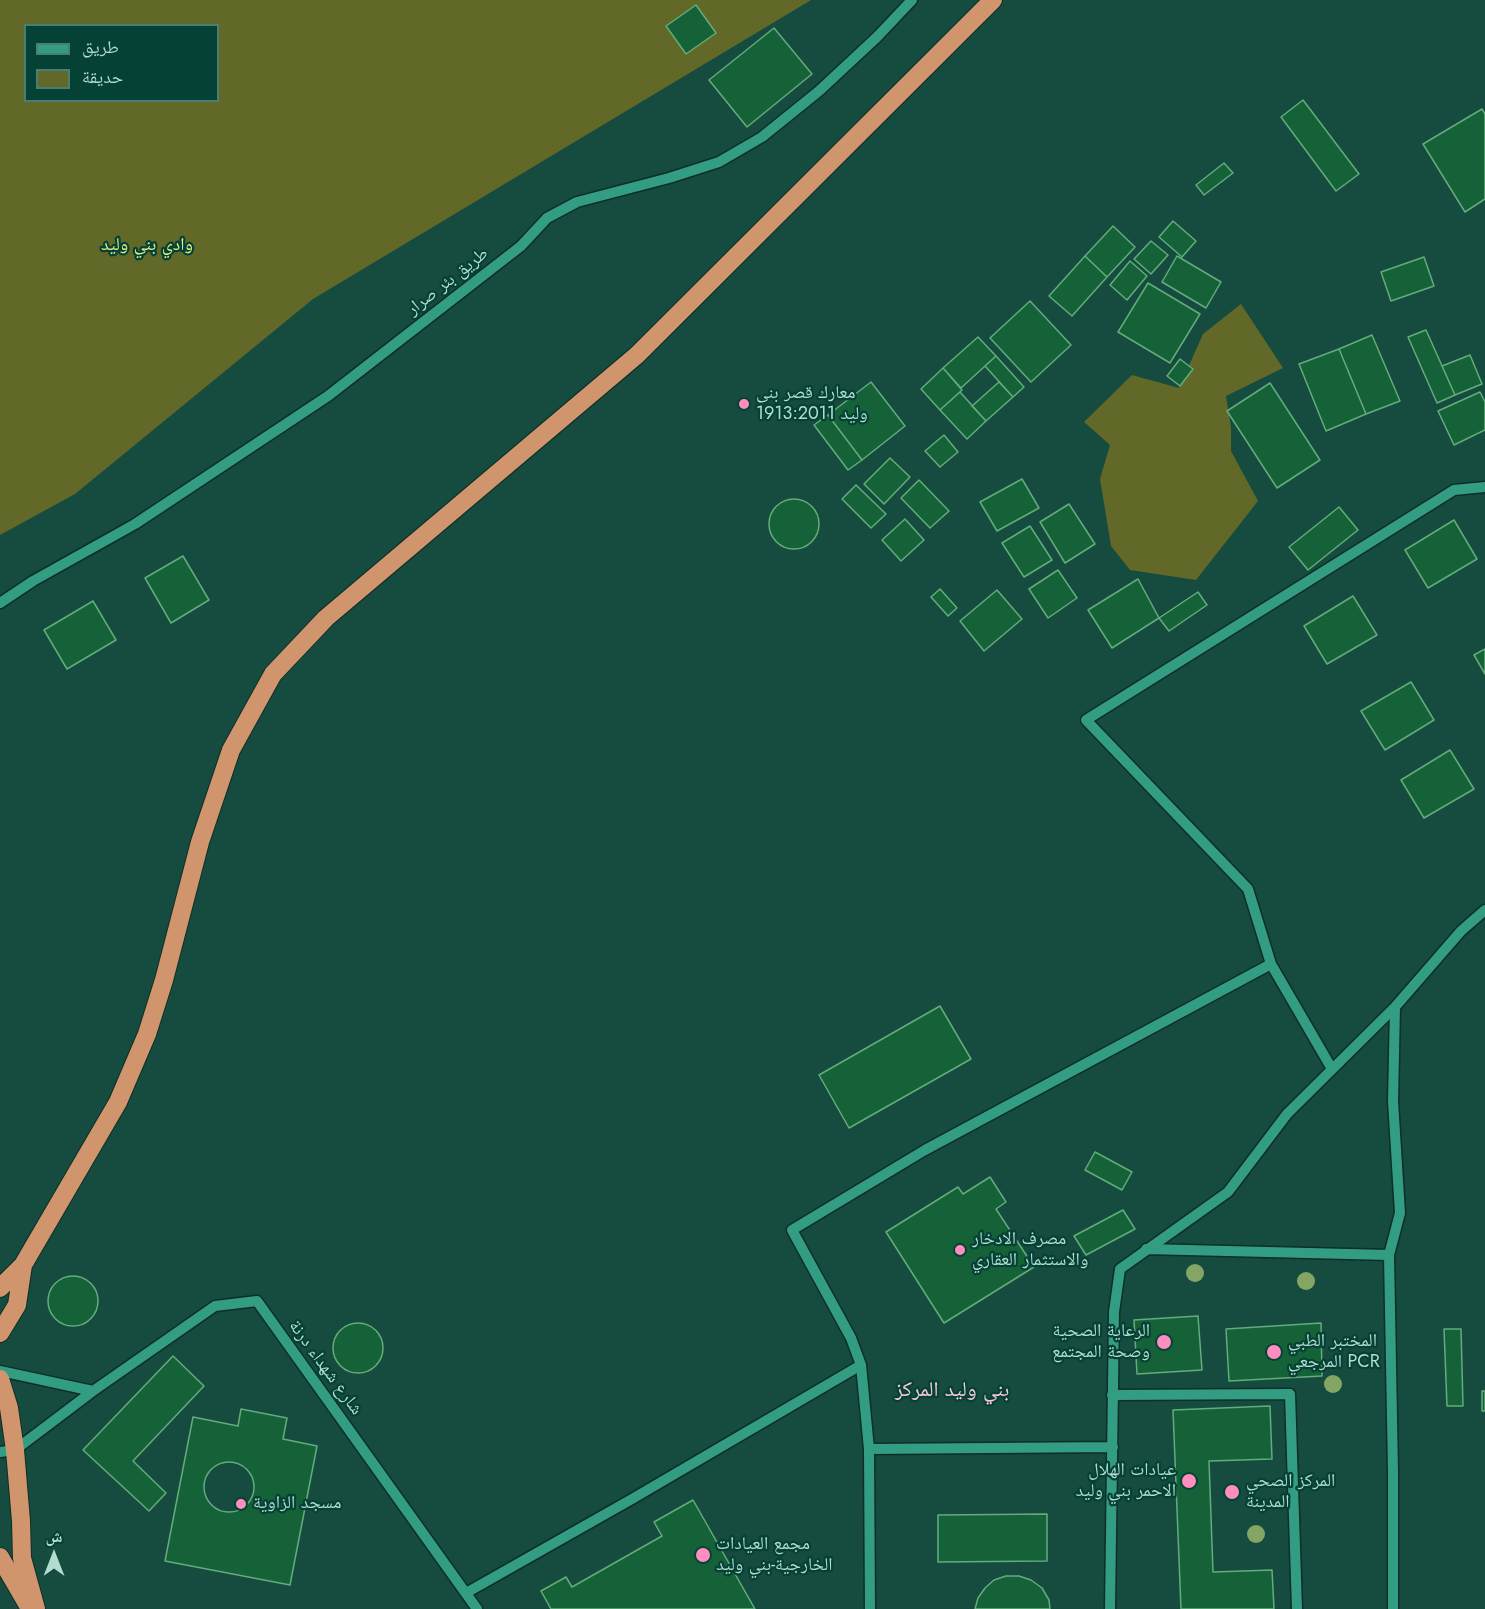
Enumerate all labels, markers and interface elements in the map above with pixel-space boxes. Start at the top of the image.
legend [24,24,219,102]
text: طريق [82,34,119,60]
text: حديقة [82,64,123,90]
park label: وادي بني وليد [101,235,193,257]
street label: طريق بئر صرار [403,243,493,321]
place label: معارك قصر بني وليد 1913:2011 [756,383,868,426]
marker: معارك قصر بني وليد 1913:2011 [737,397,751,411]
place label: مصرف الادخار والاستثمار العقاري [972,1229,1088,1272]
marker: مصرف الادخار والاستثمار العقاري [953,1243,967,1257]
street label: شارع شهداء درنة [283,1316,367,1420]
place label: الرعاية الصحية وصحة المجتمع [1052,1321,1150,1364]
place label: المختبر الطبي المرجعي PCR [1288,1331,1380,1374]
marker: الرعاية الصحية وصحة المجتمع [1155,1333,1173,1351]
marker: المختبر الطبي المرجعي PCR [1265,1343,1283,1361]
district label: بني وليد المركز [895,1378,1009,1404]
place label: عيادات الهلال الاحمر بني وليد [1076,1460,1176,1502]
place label: المركز الصحي المدينة [1246,1471,1335,1514]
marker: عيادات الهلال الاحمر بني وليد [1180,1472,1198,1490]
marker: المركز الصحي المدينة [1223,1483,1241,1501]
place label: مسجد الزاوية [253,1493,341,1515]
marker: مسجد الزاوية [234,1497,248,1511]
north arrow [24,1525,84,1585]
text: ش [46,1525,62,1548]
place label: مجمع العيادات الخارجية-بني وليد [716,1534,833,1576]
marker: مجمع العيادات الخارجية-بني وليد [694,1546,712,1564]

